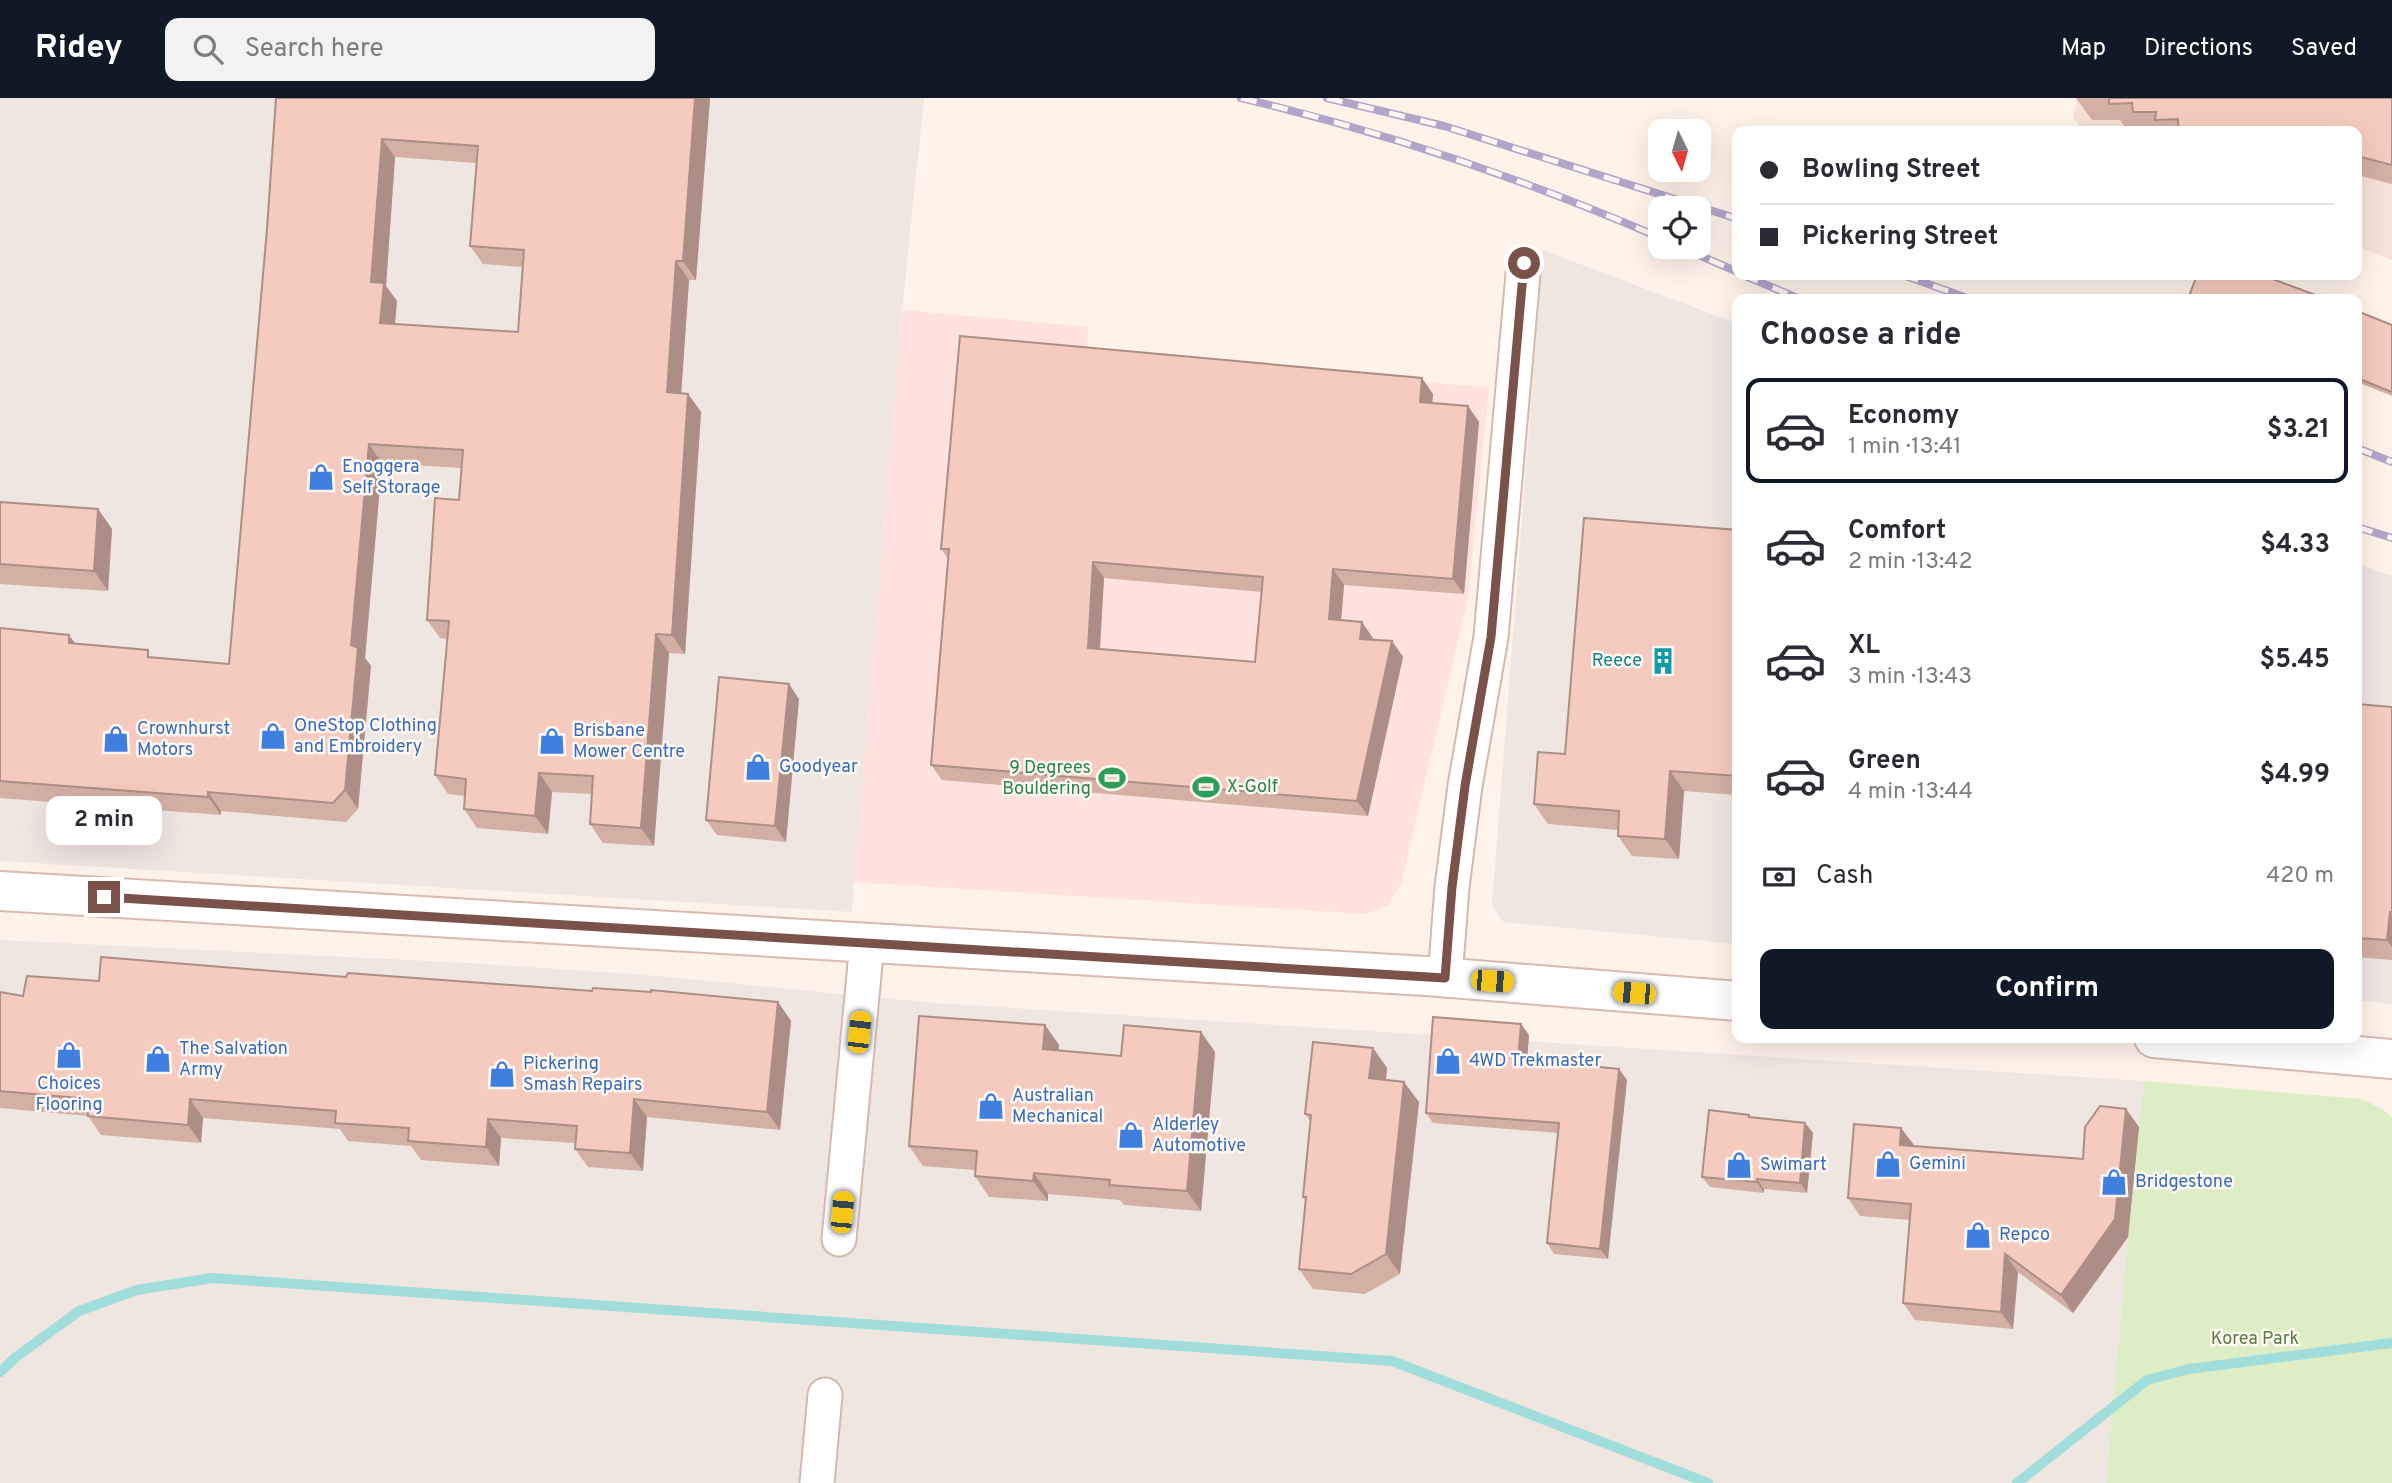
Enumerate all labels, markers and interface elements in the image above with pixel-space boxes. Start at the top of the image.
search box [165,18,655,81]
text: Ridey [35,28,123,70]
icon: search [189,30,227,68]
text: Search here [245,33,384,66]
text: Map [2061,34,2106,64]
text: Directions [2144,34,2253,64]
text: Saved [2291,34,2357,64]
north arrow [1648,119,1712,182]
map controls [1648,119,1711,259]
text: Bowling Street [1802,154,1981,187]
button: locate [1648,196,1711,259]
text: Pickering Street [1802,221,1998,254]
route start [1508,247,1540,279]
text: Choose a ride [1760,316,1961,356]
icon: car [1764,399,1827,462]
text: Economy [1848,400,1959,433]
text: $3.21 [2267,414,2330,447]
text: 1 min · 13:41 [1848,433,1962,462]
place label: Enoggera Self Storage [342,456,440,500]
shop icon: Enoggera Self Storage [306,462,336,492]
icon: car [1764,514,1827,577]
text: Comfort [1848,515,1946,548]
text: $4.33 [2260,529,2330,562]
text: 2 min · 13:42 [1848,548,1973,577]
icon: car [1764,629,1827,692]
text: XL [1848,630,1880,663]
text: $5.45 [2260,644,2330,677]
building icon: Reece [1648,646,1678,676]
place label: Reece [1592,650,1642,673]
text: 3 min · 13:43 [1848,663,1972,692]
place label: OneStop Clothing and Embroidery [294,715,437,759]
place label: Crownhurst Motors [137,718,230,762]
place label: Brisbane Mower Centre [573,720,685,764]
shop icon: OneStop Clothing and Embroidery [258,721,288,751]
shop icon: Crownhurst Motors [101,724,131,754]
shop icon: Brisbane Mower Centre [537,726,567,756]
icon: car [1764,744,1827,807]
text: Green [1848,745,1921,778]
shop icon: Goodyear [743,752,773,782]
place label: Goodyear [779,756,858,779]
place label: 9 Degrees Bouldering [1002,757,1091,801]
text: $4.99 [2259,759,2330,792]
sports icon: 9 Degrees Bouldering [1097,763,1127,793]
sports icon: X-Golf [1191,772,1221,802]
place label: X-Golf [1227,776,1278,799]
text: 4 min · 13:44 [1848,778,1973,807]
callout: 2 min [46,796,162,844]
text: 2 min [74,806,134,835]
icon: cash [1760,858,1798,896]
text: Cash [1816,860,1873,893]
text: 420 m [2266,862,2334,891]
route end [88,881,120,913]
button: Confirm [1760,949,2334,1029]
car [1471,969,1514,993]
car [1613,981,1656,1005]
car [847,1010,872,1054]
place label: The Salvation Army [179,1038,288,1082]
shop icon: Choices Flooring [54,1040,84,1070]
shop icon: The Salvation Army [143,1044,173,1074]
shop icon: 4WD Trekmaster [1433,1046,1463,1076]
place label: 4WD Trekmaster [1469,1050,1601,1073]
place label: Pickering Smash Repairs [523,1053,643,1097]
shop icon: Pickering Smash Repairs [487,1059,517,1089]
place label: Choices Flooring [35,1073,103,1117]
place label: Australian Mechanical [1012,1085,1103,1129]
shop icon: Australian Mechanical [976,1091,1006,1121]
place label: Alderley Automotive [1152,1114,1246,1158]
shop icon: Alderley Automotive [1116,1120,1146,1150]
shop icon: Gemini [1873,1149,1903,1179]
shop icon: Swimart [1724,1150,1754,1180]
place label: Gemini [1909,1153,1966,1176]
place label: Swimart [1760,1154,1827,1177]
shop icon: Bridgestone [2099,1167,2129,1197]
place label: Bridgestone [2135,1171,2233,1194]
car [830,1190,855,1234]
shop icon: Repco [1963,1220,1993,1250]
place label: Repco [1999,1224,2050,1247]
park label: Korea Park [2211,1328,2299,1351]

